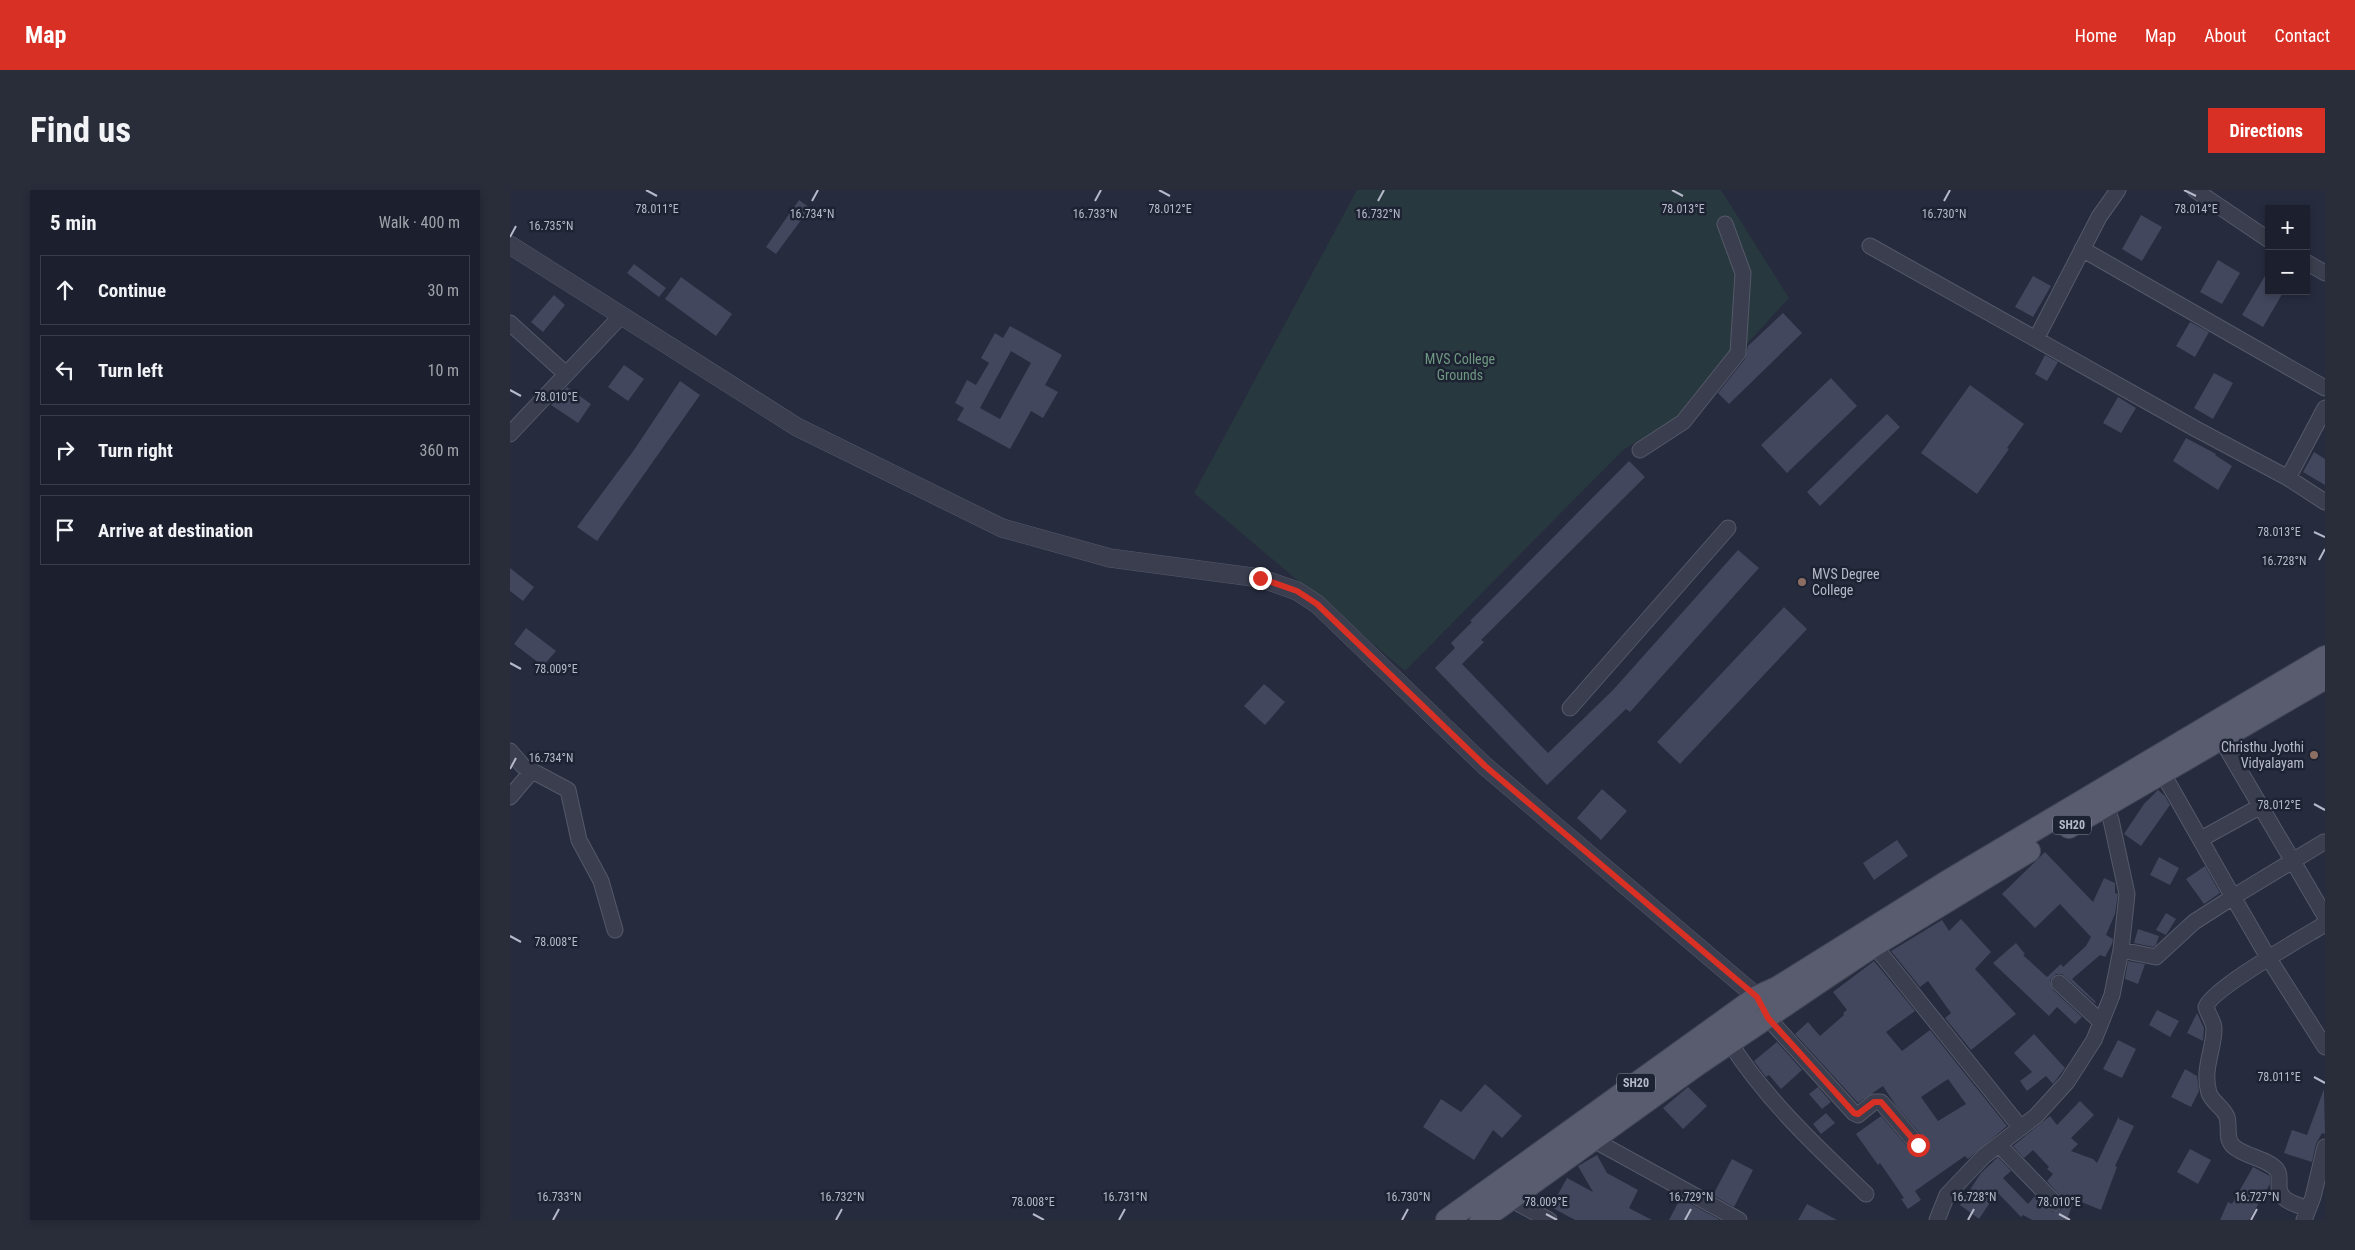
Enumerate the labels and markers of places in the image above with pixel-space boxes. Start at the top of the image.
place label: MVS Degree College [1812,566,1880,598]
marker: MVS Degree College [1796,576,1808,588]
place label: Christhu Jyothi Vidyalayam [2221,739,2304,771]
marker: Christhu Jyothi Vidyalayam [2308,749,2320,761]

